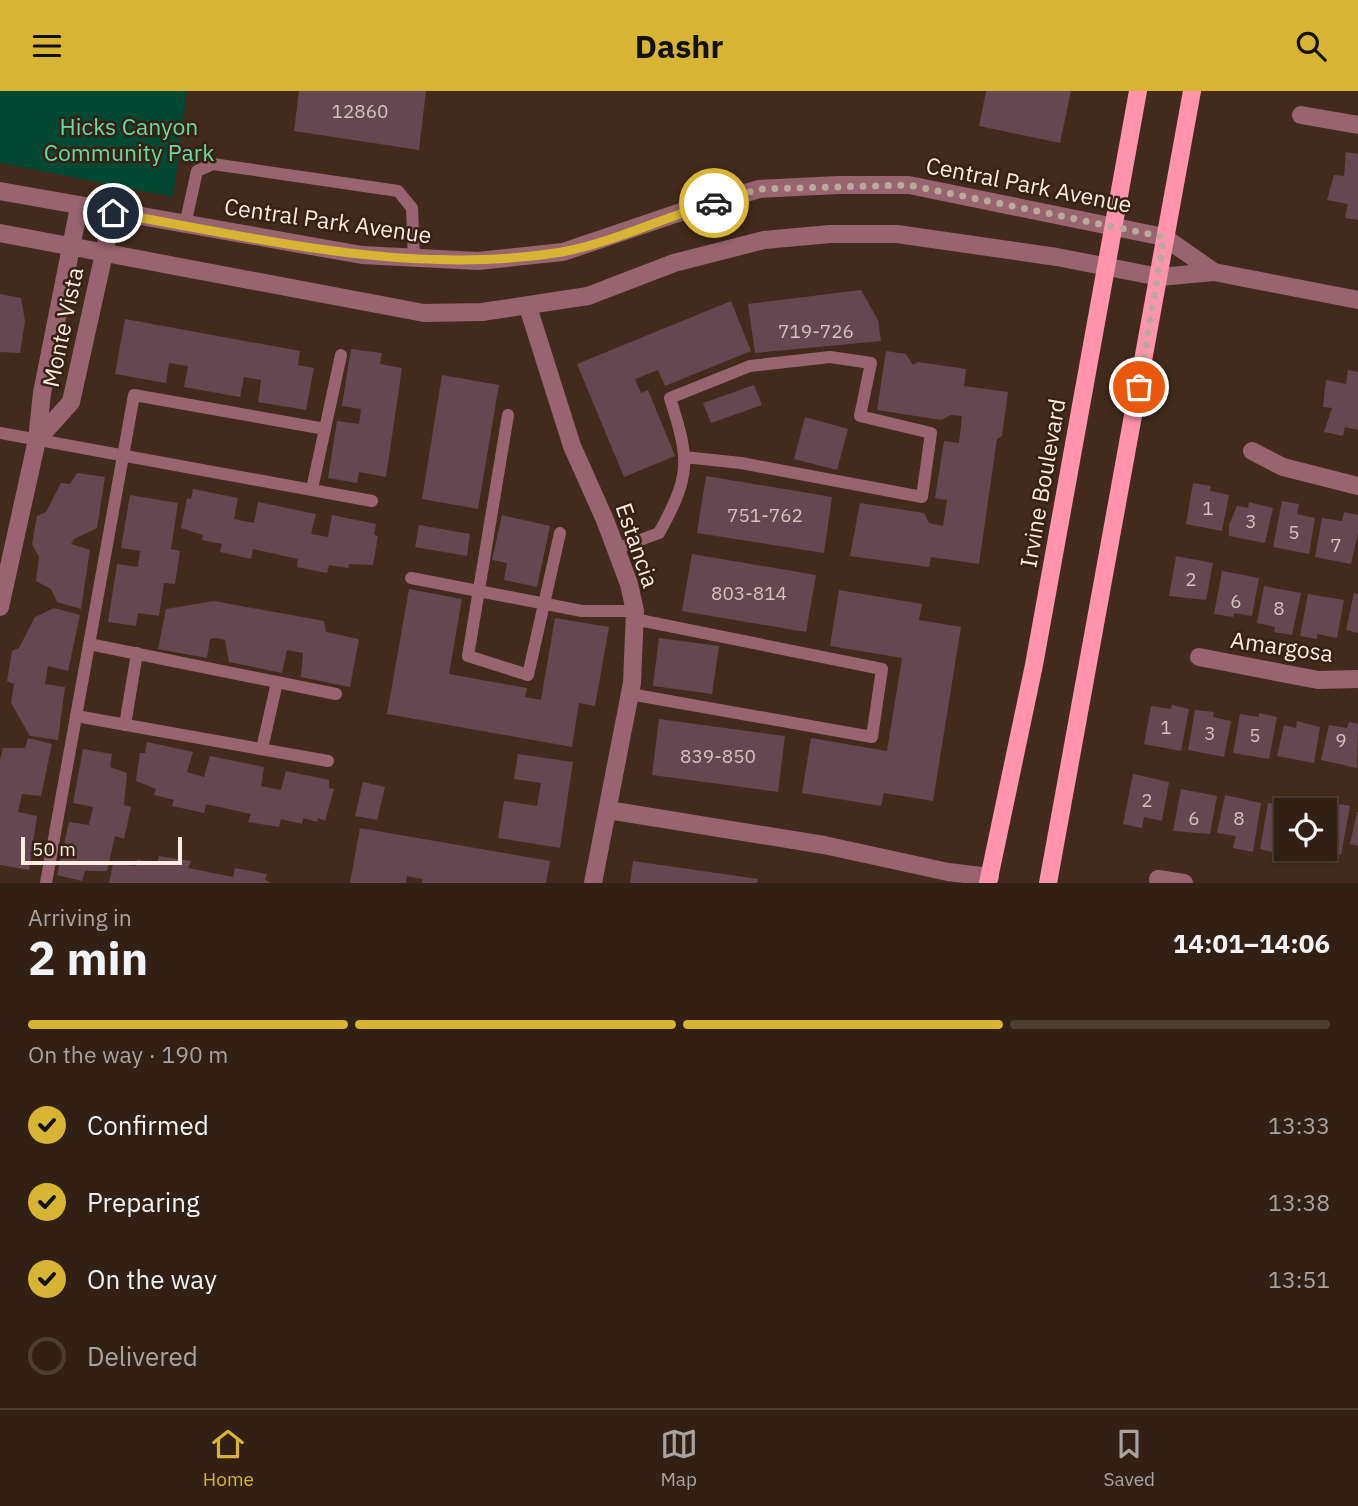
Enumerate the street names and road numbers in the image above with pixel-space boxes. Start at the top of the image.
street label: Central Park Avenue [923,149,1135,219]
street label: Central Park Avenue [222,191,434,249]
street label: Monte Vista [35,264,89,390]
street label: Irvine Boulevard [1012,396,1072,570]
street label: Estancia [610,499,666,591]
street label: Amargosa [1229,624,1335,668]

